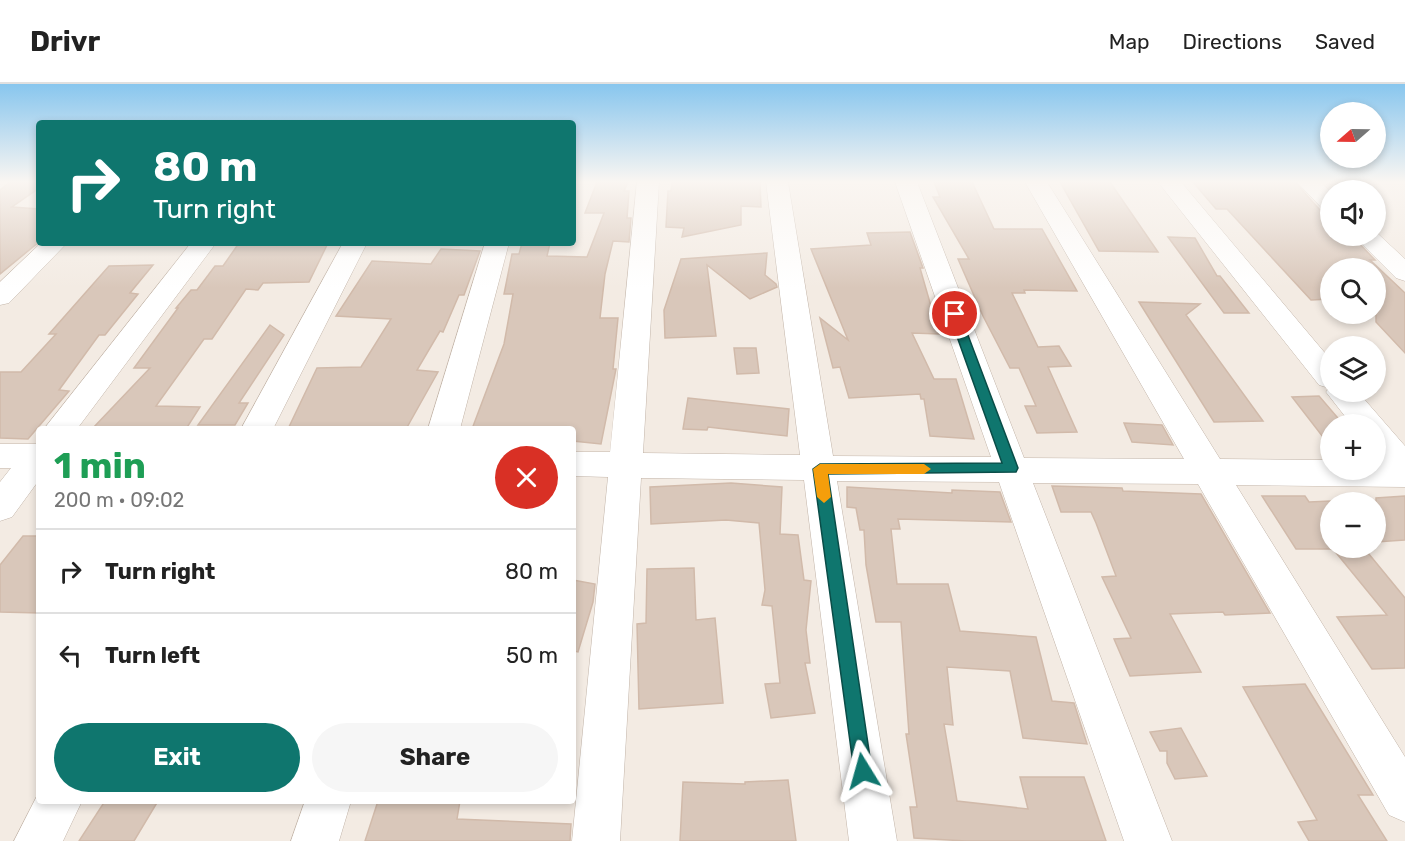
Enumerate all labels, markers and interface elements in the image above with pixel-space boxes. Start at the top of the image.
text: Drivr [30,25,100,58]
text: Map [1109,29,1150,54]
text: Directions [1183,29,1282,54]
text: Saved [1315,29,1375,54]
north arrow [1320,102,1386,168]
map controls [1320,102,1386,558]
text: 80 m [153,142,257,192]
icon: right [54,144,132,222]
button: sound [1320,180,1386,246]
text: Turn right [153,193,276,225]
button: search [1320,258,1386,324]
pin [929,288,980,339]
icon: arrive [938,297,971,330]
button: layers [1320,336,1386,402]
button: + [1320,414,1386,480]
text: 1 min [54,444,146,487]
button: close [495,446,558,509]
text: 200 m · 09:02 [54,488,184,512]
button: − [1320,492,1386,558]
icon: right [54,555,87,588]
text: Turn right [105,558,215,585]
text: 80 m [505,558,558,585]
icon: left [54,639,87,672]
text: Turn left [105,642,200,669]
text: 50 m [506,642,558,669]
button: Exit [54,723,300,792]
button: Share [312,723,558,792]
position arrow [831,739,895,803]

